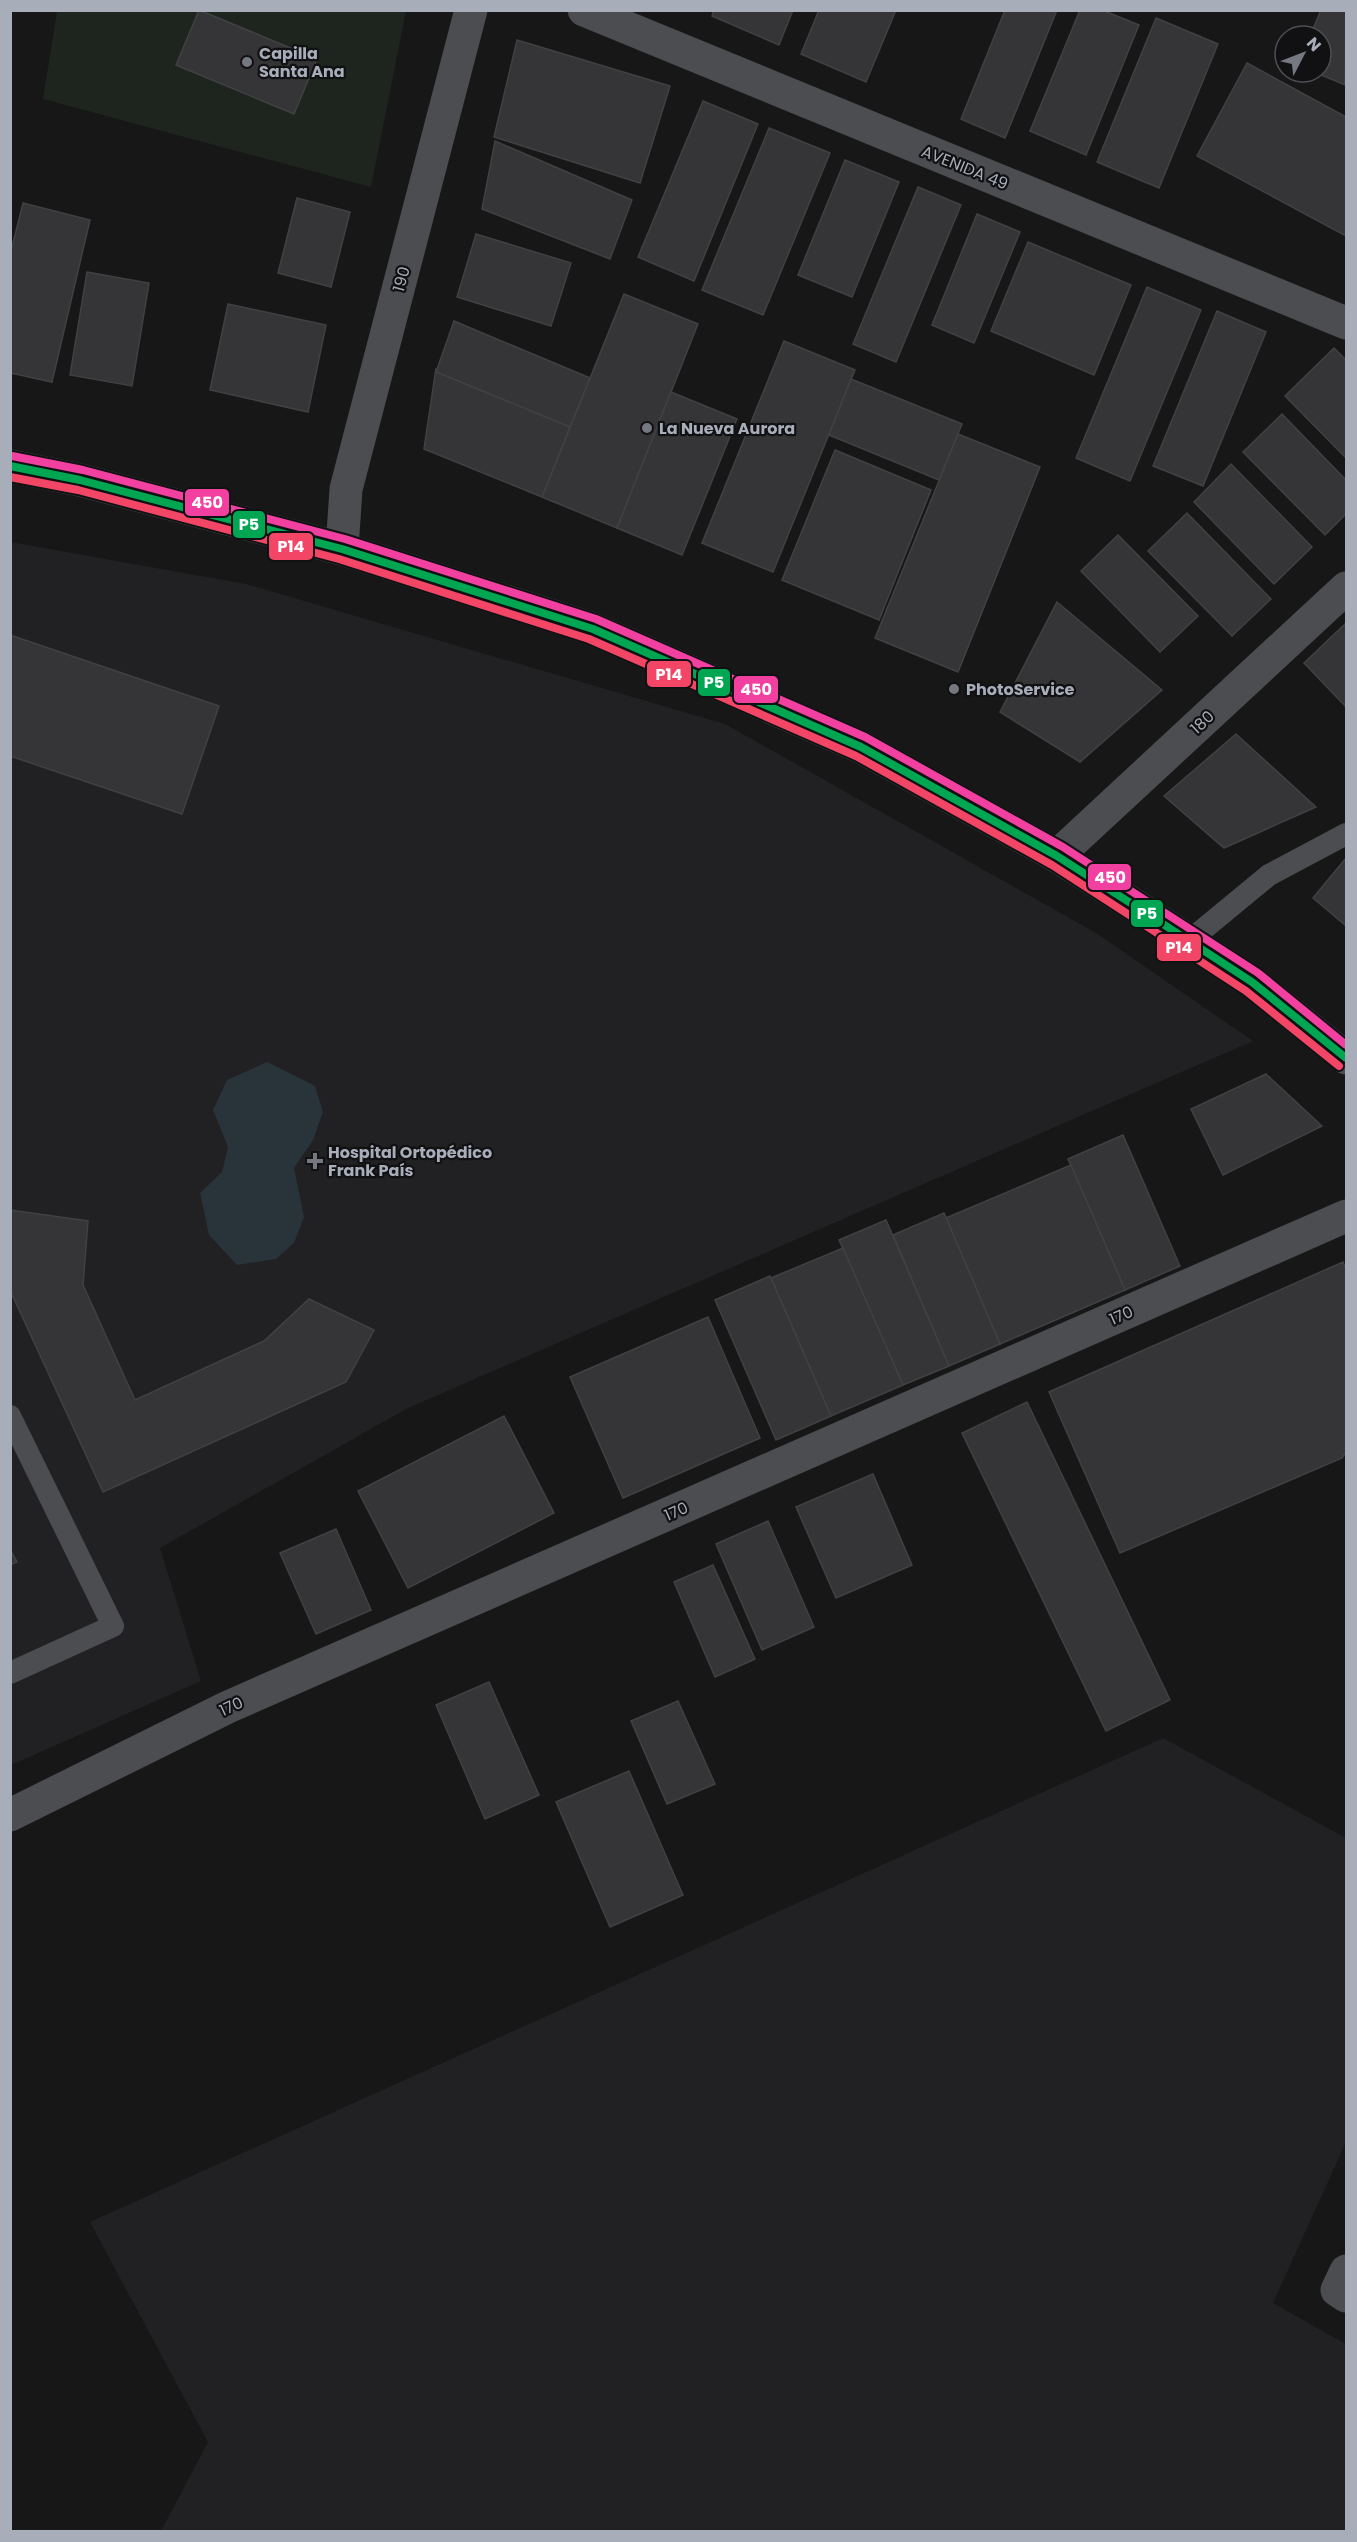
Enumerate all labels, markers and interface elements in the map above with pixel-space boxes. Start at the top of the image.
north arrow [1273,24,1333,84]
text: N [1301,32,1326,56]
place label: Capilla Santa Ana [259,42,345,83]
marker: Capilla Santa Ana [240,55,254,69]
street label: AVENIDA 49 [918,140,1012,195]
street label: 190 [387,264,416,294]
place label: La Nueva Aurora [659,417,795,440]
marker: La Nueva Aurora [640,421,654,435]
line badge: 450 [184,488,230,517]
text: 450 [191,491,223,514]
line badge: P5 [232,510,266,539]
text: P5 [239,513,259,536]
line badge: P14 [268,532,314,561]
text: P14 [278,535,305,558]
line badge: P14 [646,660,692,688]
text: P14 [656,663,683,686]
line badge: P5 [697,668,731,697]
text: P5 [704,671,724,694]
line badge: 450 [733,675,779,704]
text: 450 [740,678,772,701]
place label: PhotoService [966,678,1075,701]
marker: PhotoService [947,682,961,696]
street label: 180 [1185,705,1219,739]
line badge: 450 [1087,863,1132,891]
text: 450 [1094,866,1126,889]
line badge: P5 [1130,899,1164,928]
text: P5 [1137,902,1157,925]
line badge: P14 [1156,933,1202,962]
text: P14 [1166,936,1193,959]
place label: Hospital Ortopédico Frank País [328,1141,492,1182]
marker: Hospital Ortopédico Frank País [306,1152,324,1170]
street label: 170 [1106,1300,1137,1331]
street label: 170 [661,1496,692,1527]
street label: 170 [216,1691,247,1722]

